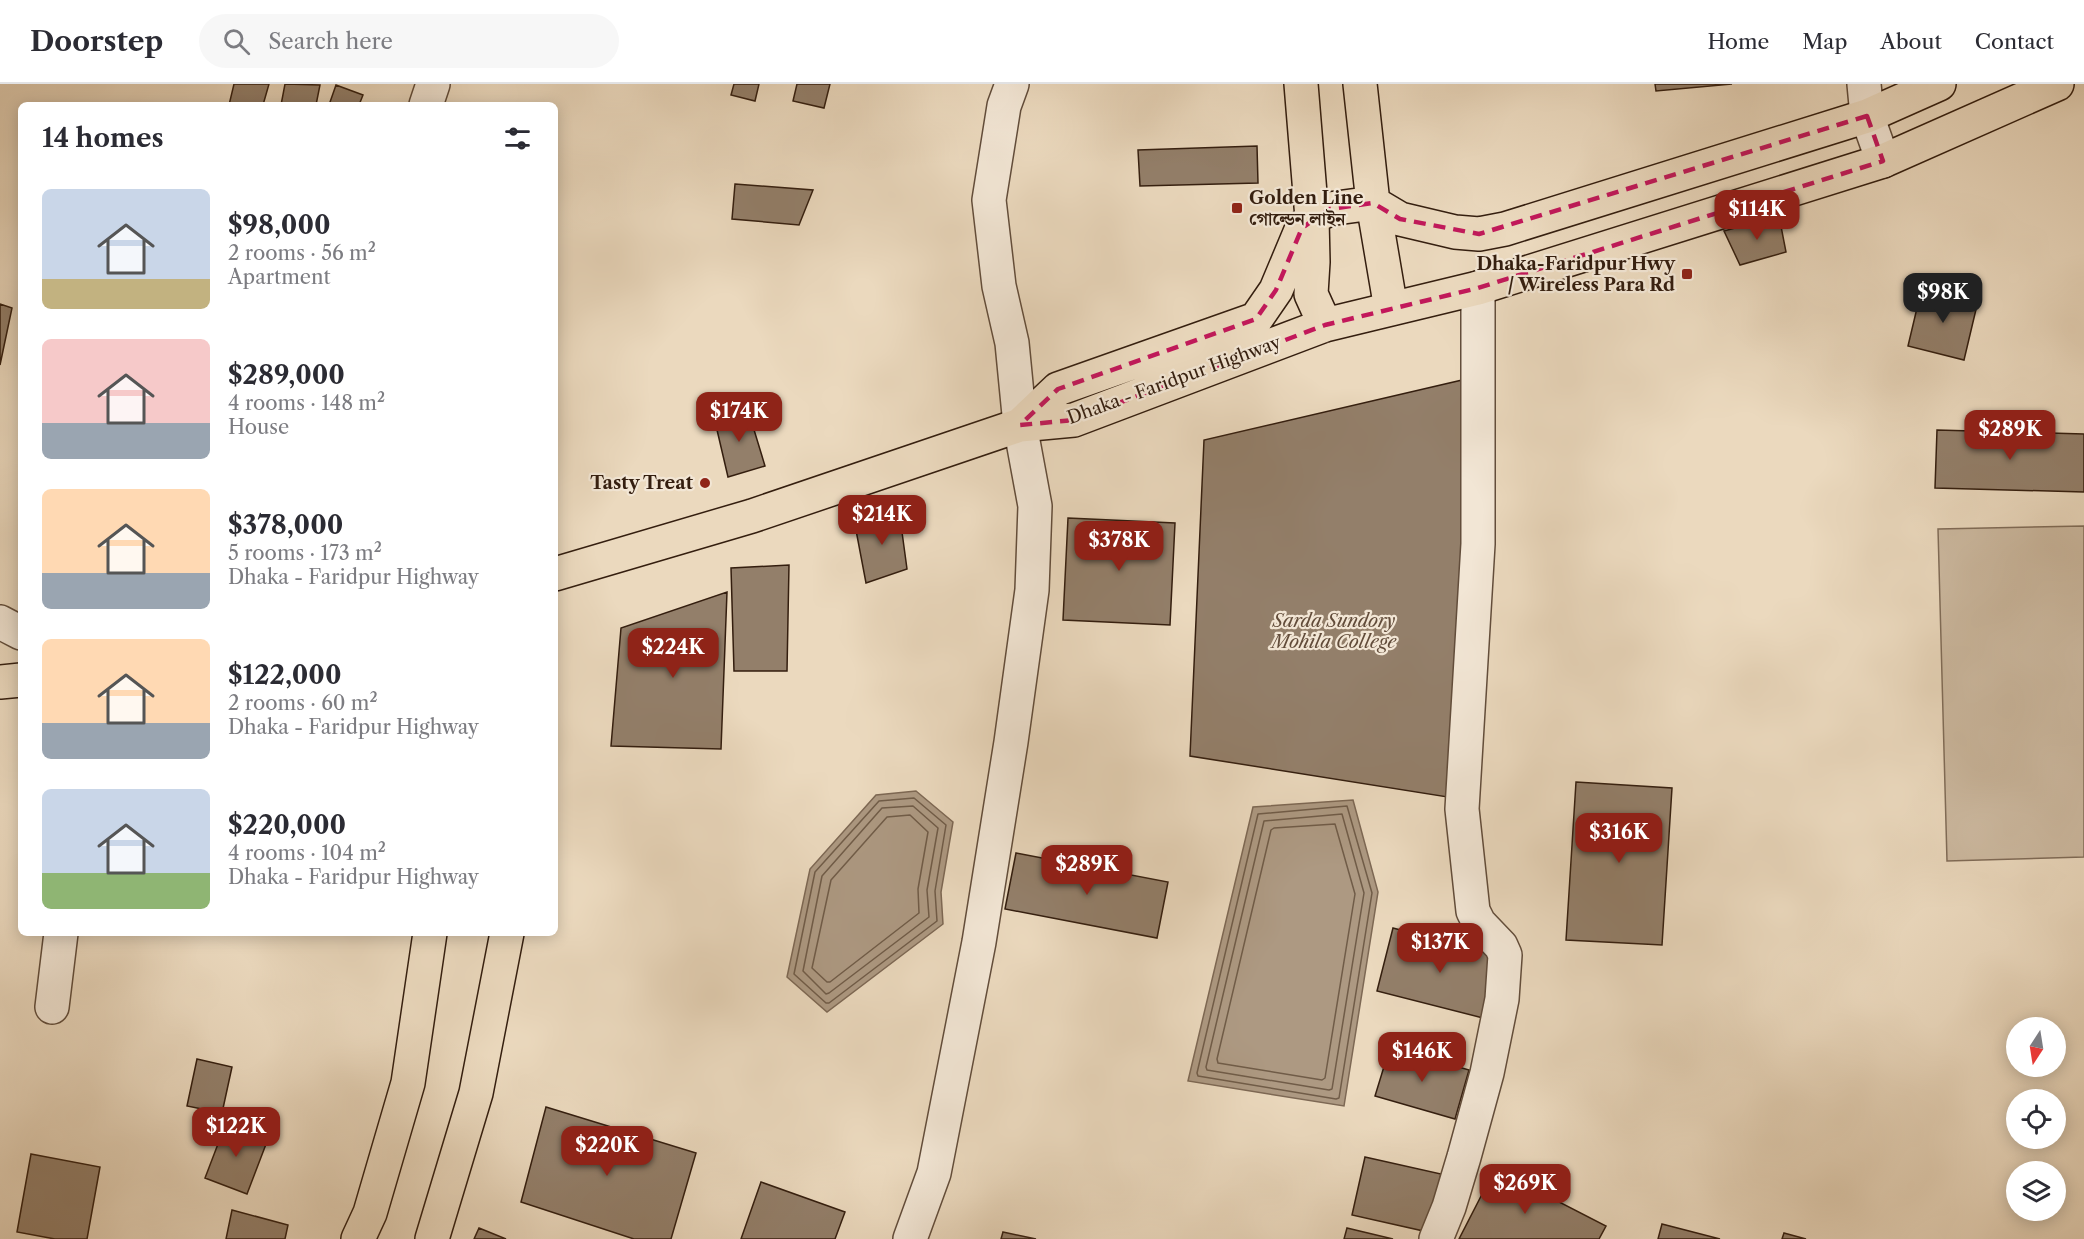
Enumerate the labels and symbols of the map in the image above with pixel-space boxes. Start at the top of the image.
place label: Golden Line গোল্ডেন লাইন [1249,187,1364,230]
pin: $114K [1715,190,1799,241]
marker: Golden Line গোল্ডেন লাইন [1230,201,1244,215]
place label: Dhaka-Faridpur Hwy / Wireless Para Rd [1477,253,1676,296]
marker: Dhaka-Faridpur Hwy / Wireless Para Rd [1680,267,1694,281]
pin: $98K [1907,273,1979,324]
street label: Dhaka - Faridpur Highway [1064,331,1285,429]
pin: $174K [697,392,781,443]
pin: $289K [1968,410,2052,461]
place label: Tasty Treat [590,472,694,494]
marker: Tasty Treat [698,476,712,490]
pin: $214K [840,495,924,546]
pin: $378K [1077,521,1161,572]
park label: Sarda Sundory Mohila College [1270,610,1398,653]
pin: $224K [631,628,715,679]
pin: $316K [1577,813,1661,864]
pin: $289K [1045,845,1129,896]
pin: $137K [1398,923,1482,974]
north arrow [2006,1017,2066,1077]
pin: $146K [1380,1032,1464,1083]
pin: $122K [194,1107,278,1158]
pin: $220K [565,1126,649,1177]
pin: $269K [1483,1164,1567,1215]

